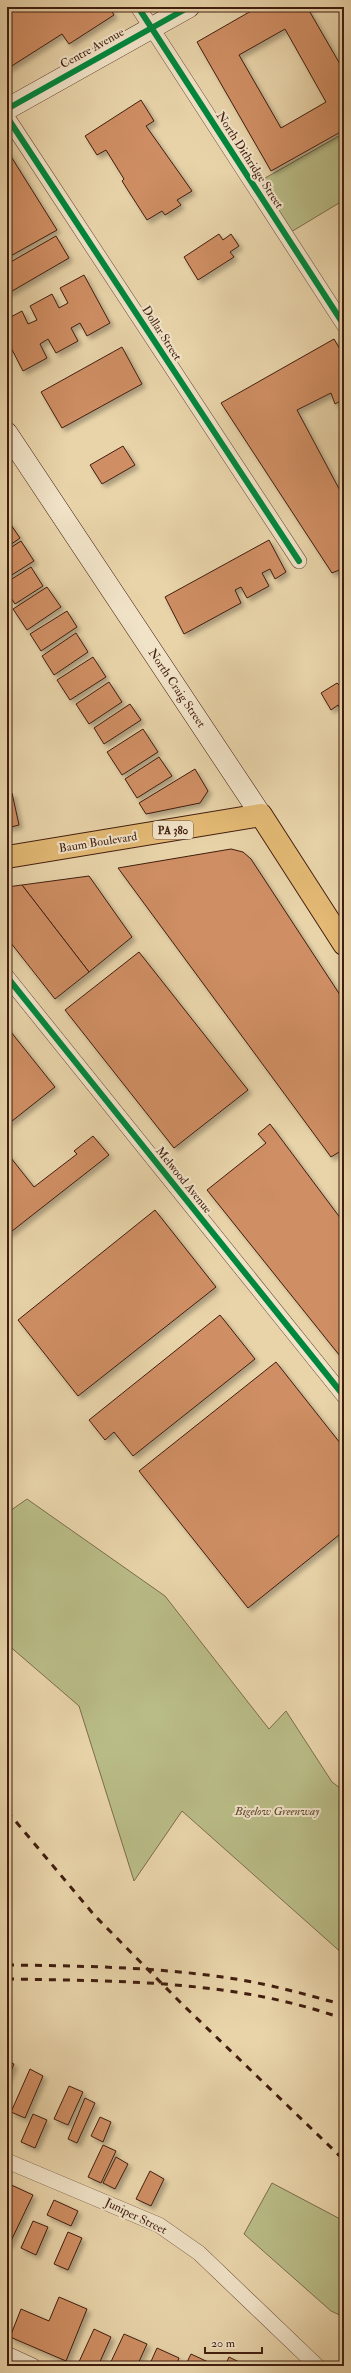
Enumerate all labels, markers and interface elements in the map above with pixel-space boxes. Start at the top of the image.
street label: Centre Avenue [58,25,127,72]
street label: North Dithridge Street [213,109,287,212]
street label: Dollar Street [138,303,185,364]
street label: North Craig Street [145,646,209,731]
road number: PA 380 [153,821,193,839]
street label: Baum Boulevard [58,829,138,856]
street label: Melwood Avenue [152,1144,215,1217]
park label: Bigelow Greenway [234,1804,320,1819]
street label: Juniper Street [101,2195,169,2238]
scale bar [205,2329,262,2355]
text: 20 m [211,2336,236,2351]

